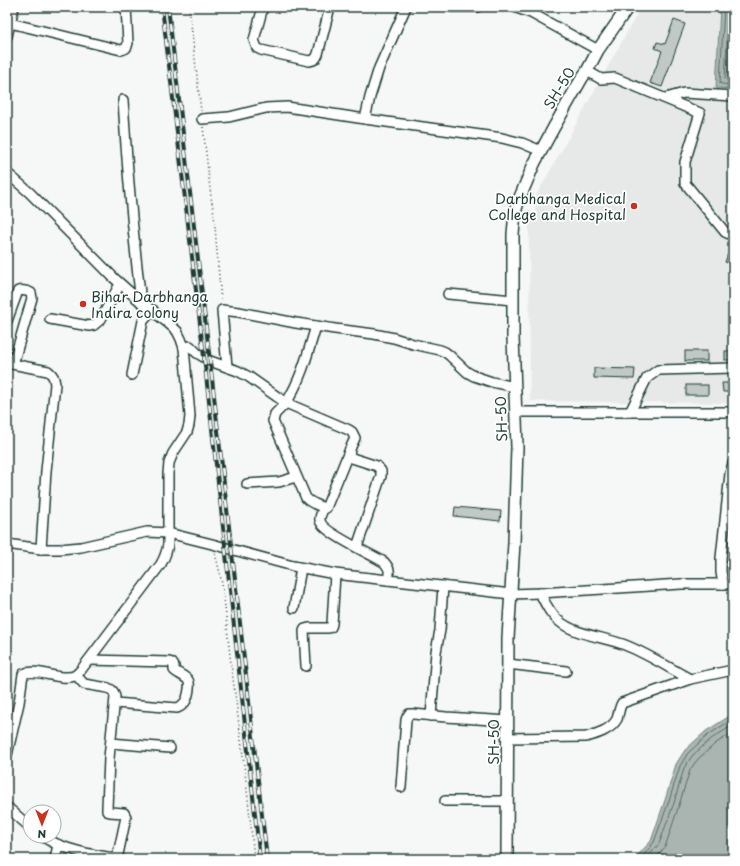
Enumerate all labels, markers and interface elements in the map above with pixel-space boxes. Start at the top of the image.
street label: SH-50 [538,63,580,113]
place label: Darbhanga Medical College and Hospital [488,188,626,225]
marker: Darbhanga Medical College and Hospital [629,201,639,211]
place label: Bihar Darbhanga Indira colony [91,286,209,323]
marker: Bihar Darbhanga Indira colony [78,299,88,309]
street label: SH-50 [490,396,512,442]
street label: SH-50 [483,719,504,765]
north arrow [22,804,62,844]
text: N [37,826,46,843]

